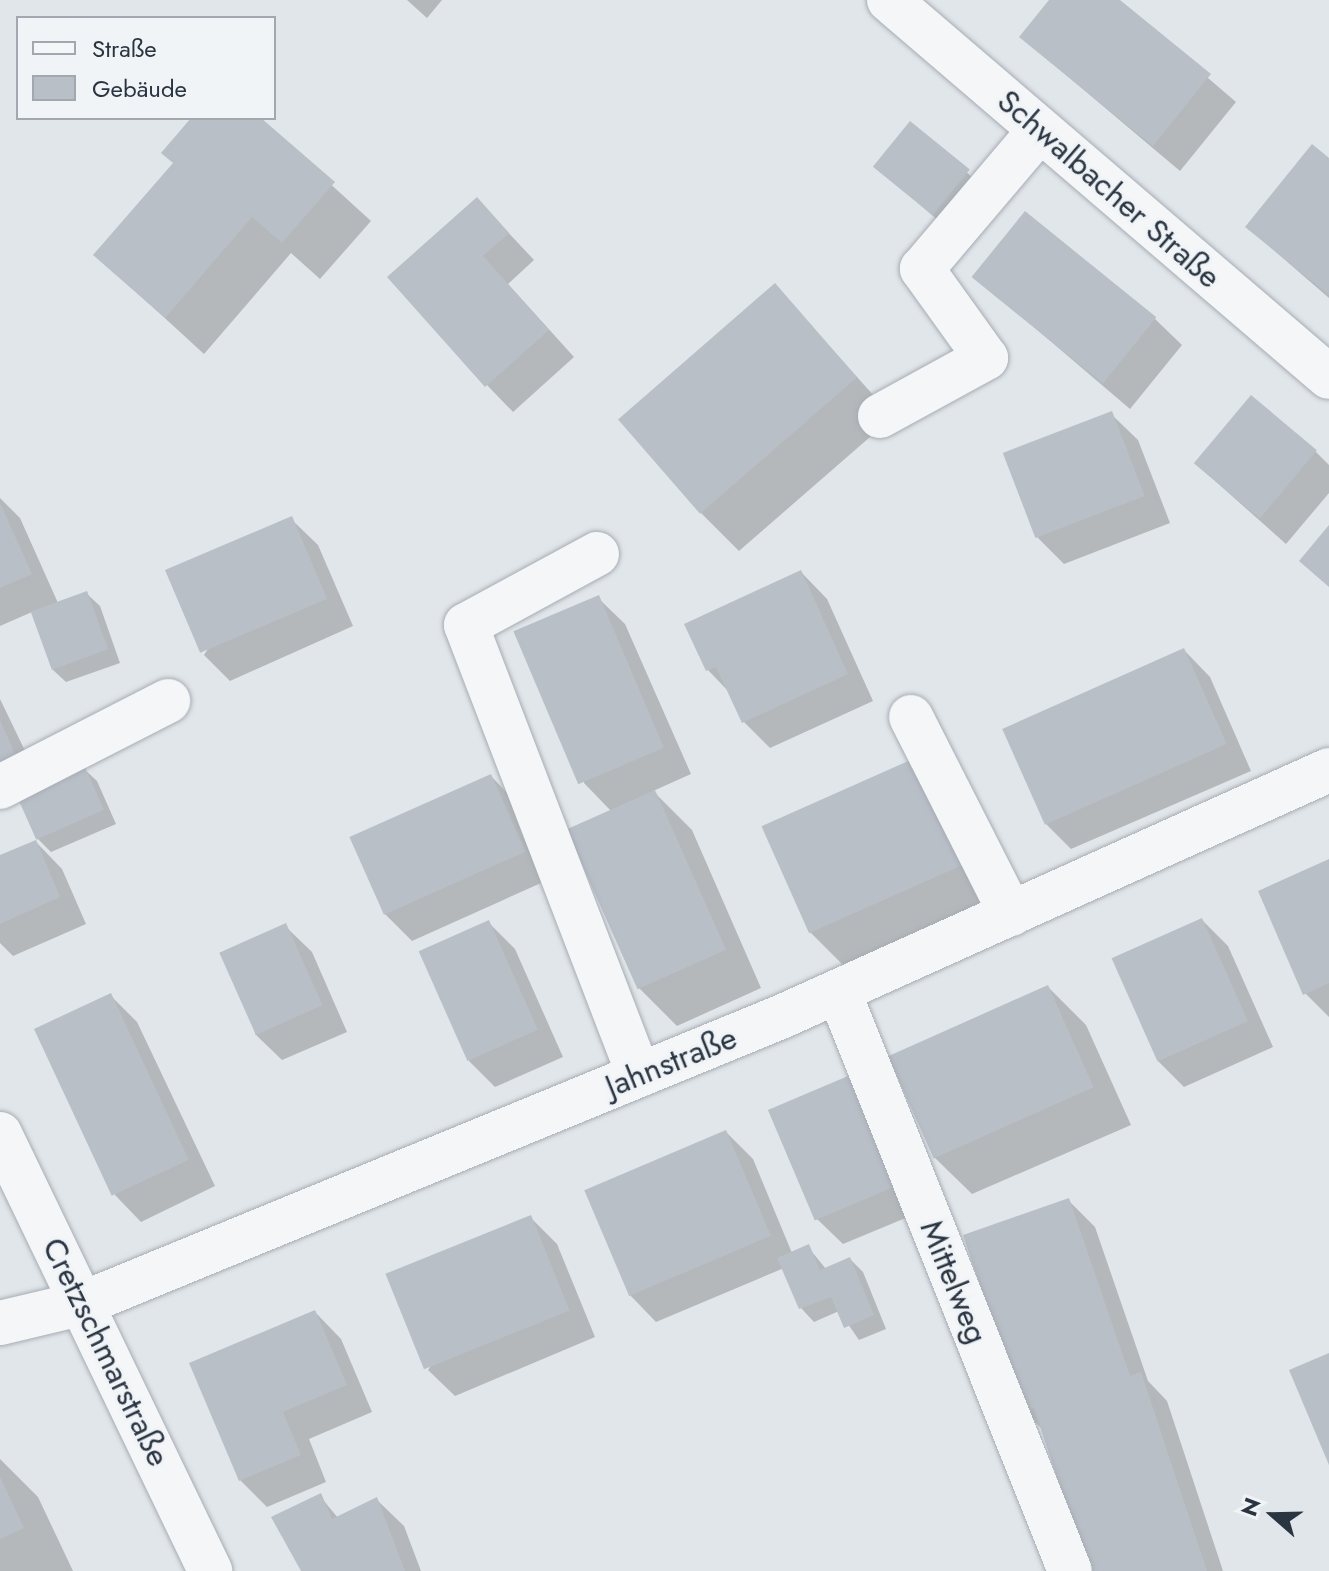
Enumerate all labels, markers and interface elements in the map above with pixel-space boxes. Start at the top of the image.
legend [16,16,276,120]
text: Straße [92,31,157,66]
text: Gebäude [92,71,187,106]
street label: Schwalbacher Straße [990,82,1228,296]
street label: Jahnstraße [600,1018,742,1106]
street label: Mittelweg [912,1215,996,1349]
street label: Cretzschmarstraße [34,1232,178,1472]
north arrow [1233,1475,1313,1555]
text: N [1232,1493,1268,1520]

